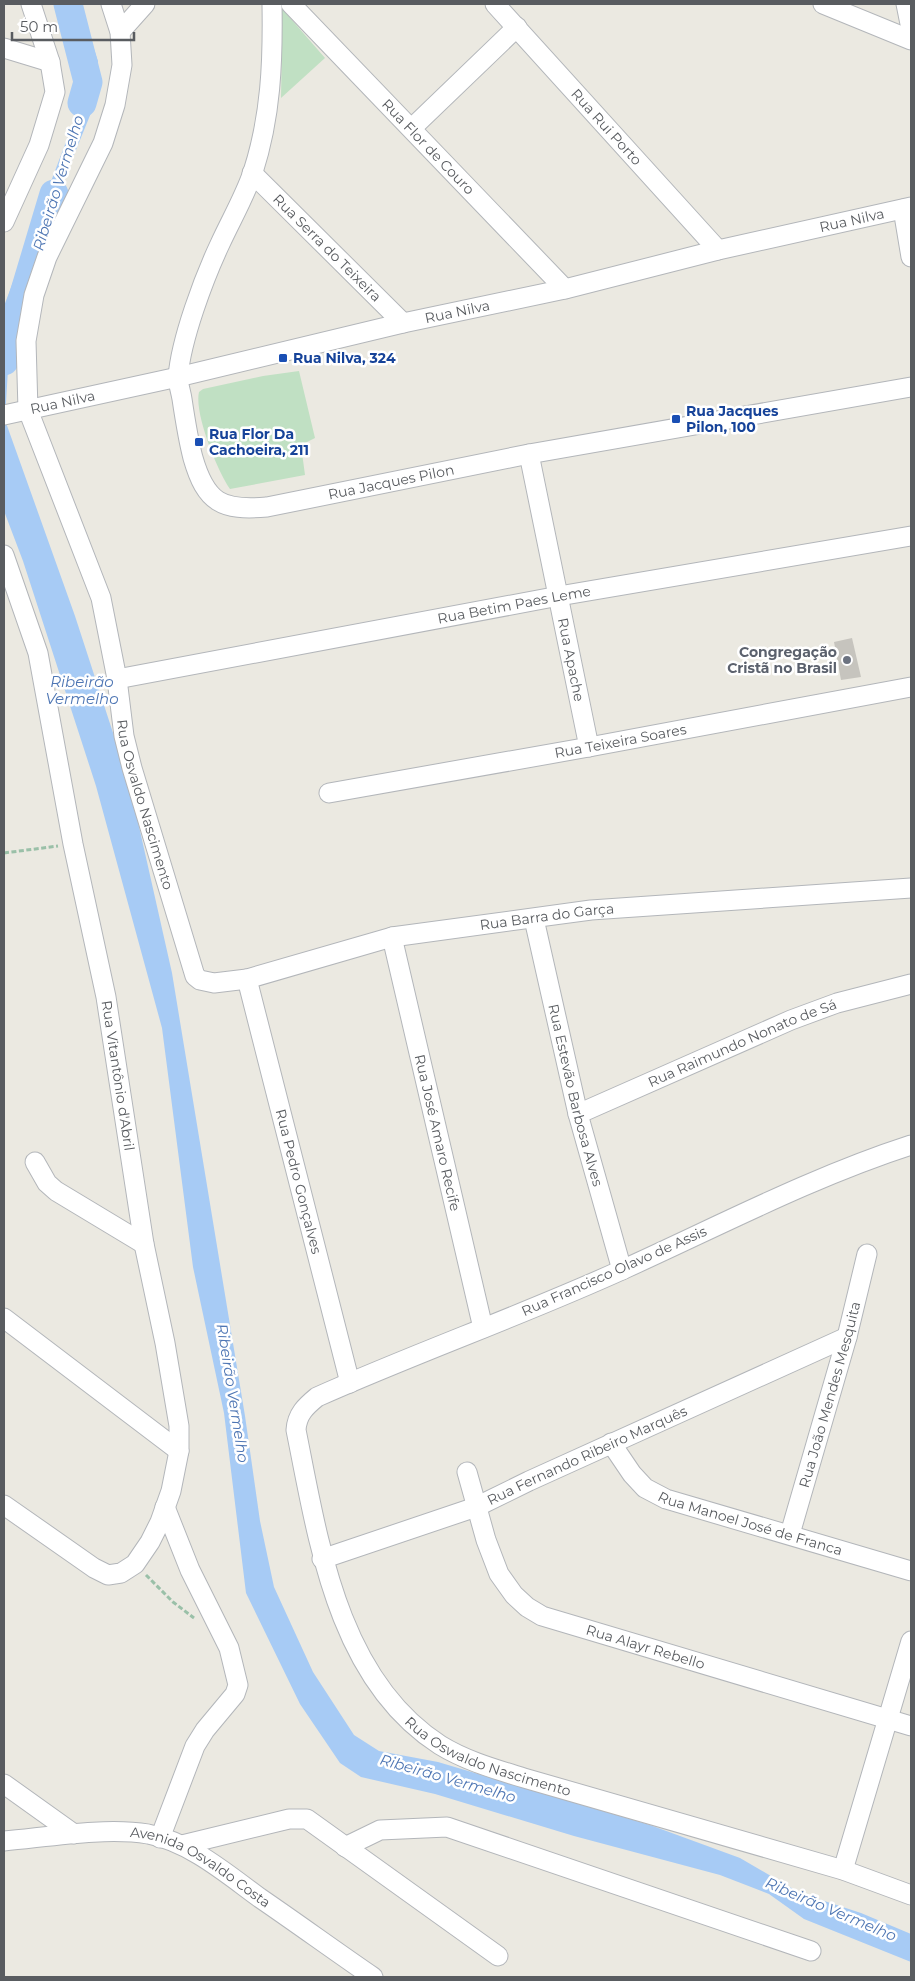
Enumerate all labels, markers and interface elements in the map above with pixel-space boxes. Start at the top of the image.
scale bar [12,10,135,42]
text: 50 m [20,17,58,36]
street label: Rua Rui Porto [567,85,646,169]
street label: Rua Flor de Couro [378,95,478,199]
water label: Ribeirão Vermelho [28,113,88,253]
street label: Rua Serra do Teixeira [269,190,385,305]
street label: Rua Nilva [818,204,886,236]
street label: Rua Nilva [423,296,491,327]
place label: Rua Nilva, 324 [293,349,396,367]
marker: Rua Nilva, 324 [277,352,289,364]
street label: Rua Nilva [28,386,97,418]
place label: Rua Jacques Pilon, 100 [686,402,779,436]
marker: Rua Jacques Pilon, 100 [670,413,682,425]
place label: Rua Flor Da Cachoeira, 211 [209,425,309,459]
marker: Rua Flor Da Cachoeira, 211 [193,436,205,448]
street label: Rua Jacques Pilon [326,460,456,503]
street label: Rua Betim Paes Leme [436,582,592,628]
street label: Rua Apache [554,616,588,703]
place label: Congregação Cristã no Brasil [727,643,837,677]
marker: Congregação Cristã no Brasil [841,654,853,666]
water label: Ribeirão Vermelho [45,672,119,708]
street label: Rua Osvaldo Nascimento [113,718,177,892]
street label: Rua Teixeira Soares [553,720,688,762]
street label: Rua Barra do Garça [479,899,615,934]
street label: Rua Raimundo Nonato de Sá [645,995,839,1091]
street label: Rua Vitantônio d'Abril [98,999,139,1152]
street label: Rua Estevão Barbosa Alves [544,1002,607,1189]
street label: Rua José Amaro Recife [411,1053,465,1213]
street label: Rua Pedro Gonçalves [272,1107,326,1256]
street label: Rua Francisco Olavo de Assis [519,1222,710,1320]
street label: Rua João Mendes Mesquita [795,1300,864,1490]
water label: Ribeirão Vermelho [213,1322,253,1464]
street label: Rua Fernando Ribeiro Marquês [484,1402,690,1509]
street label: Rua Manoel José de Franca [655,1487,845,1559]
street label: Rua Alayr Rebello [584,1621,707,1673]
street label: Rua Oswaldo Nascimento [401,1712,573,1800]
water label: Ribeirão Vermelho [378,1749,518,1807]
street label: Avenida Osvaldo Costa [129,1823,274,1912]
water label: Ribeirão Vermelho [763,1873,899,1945]

